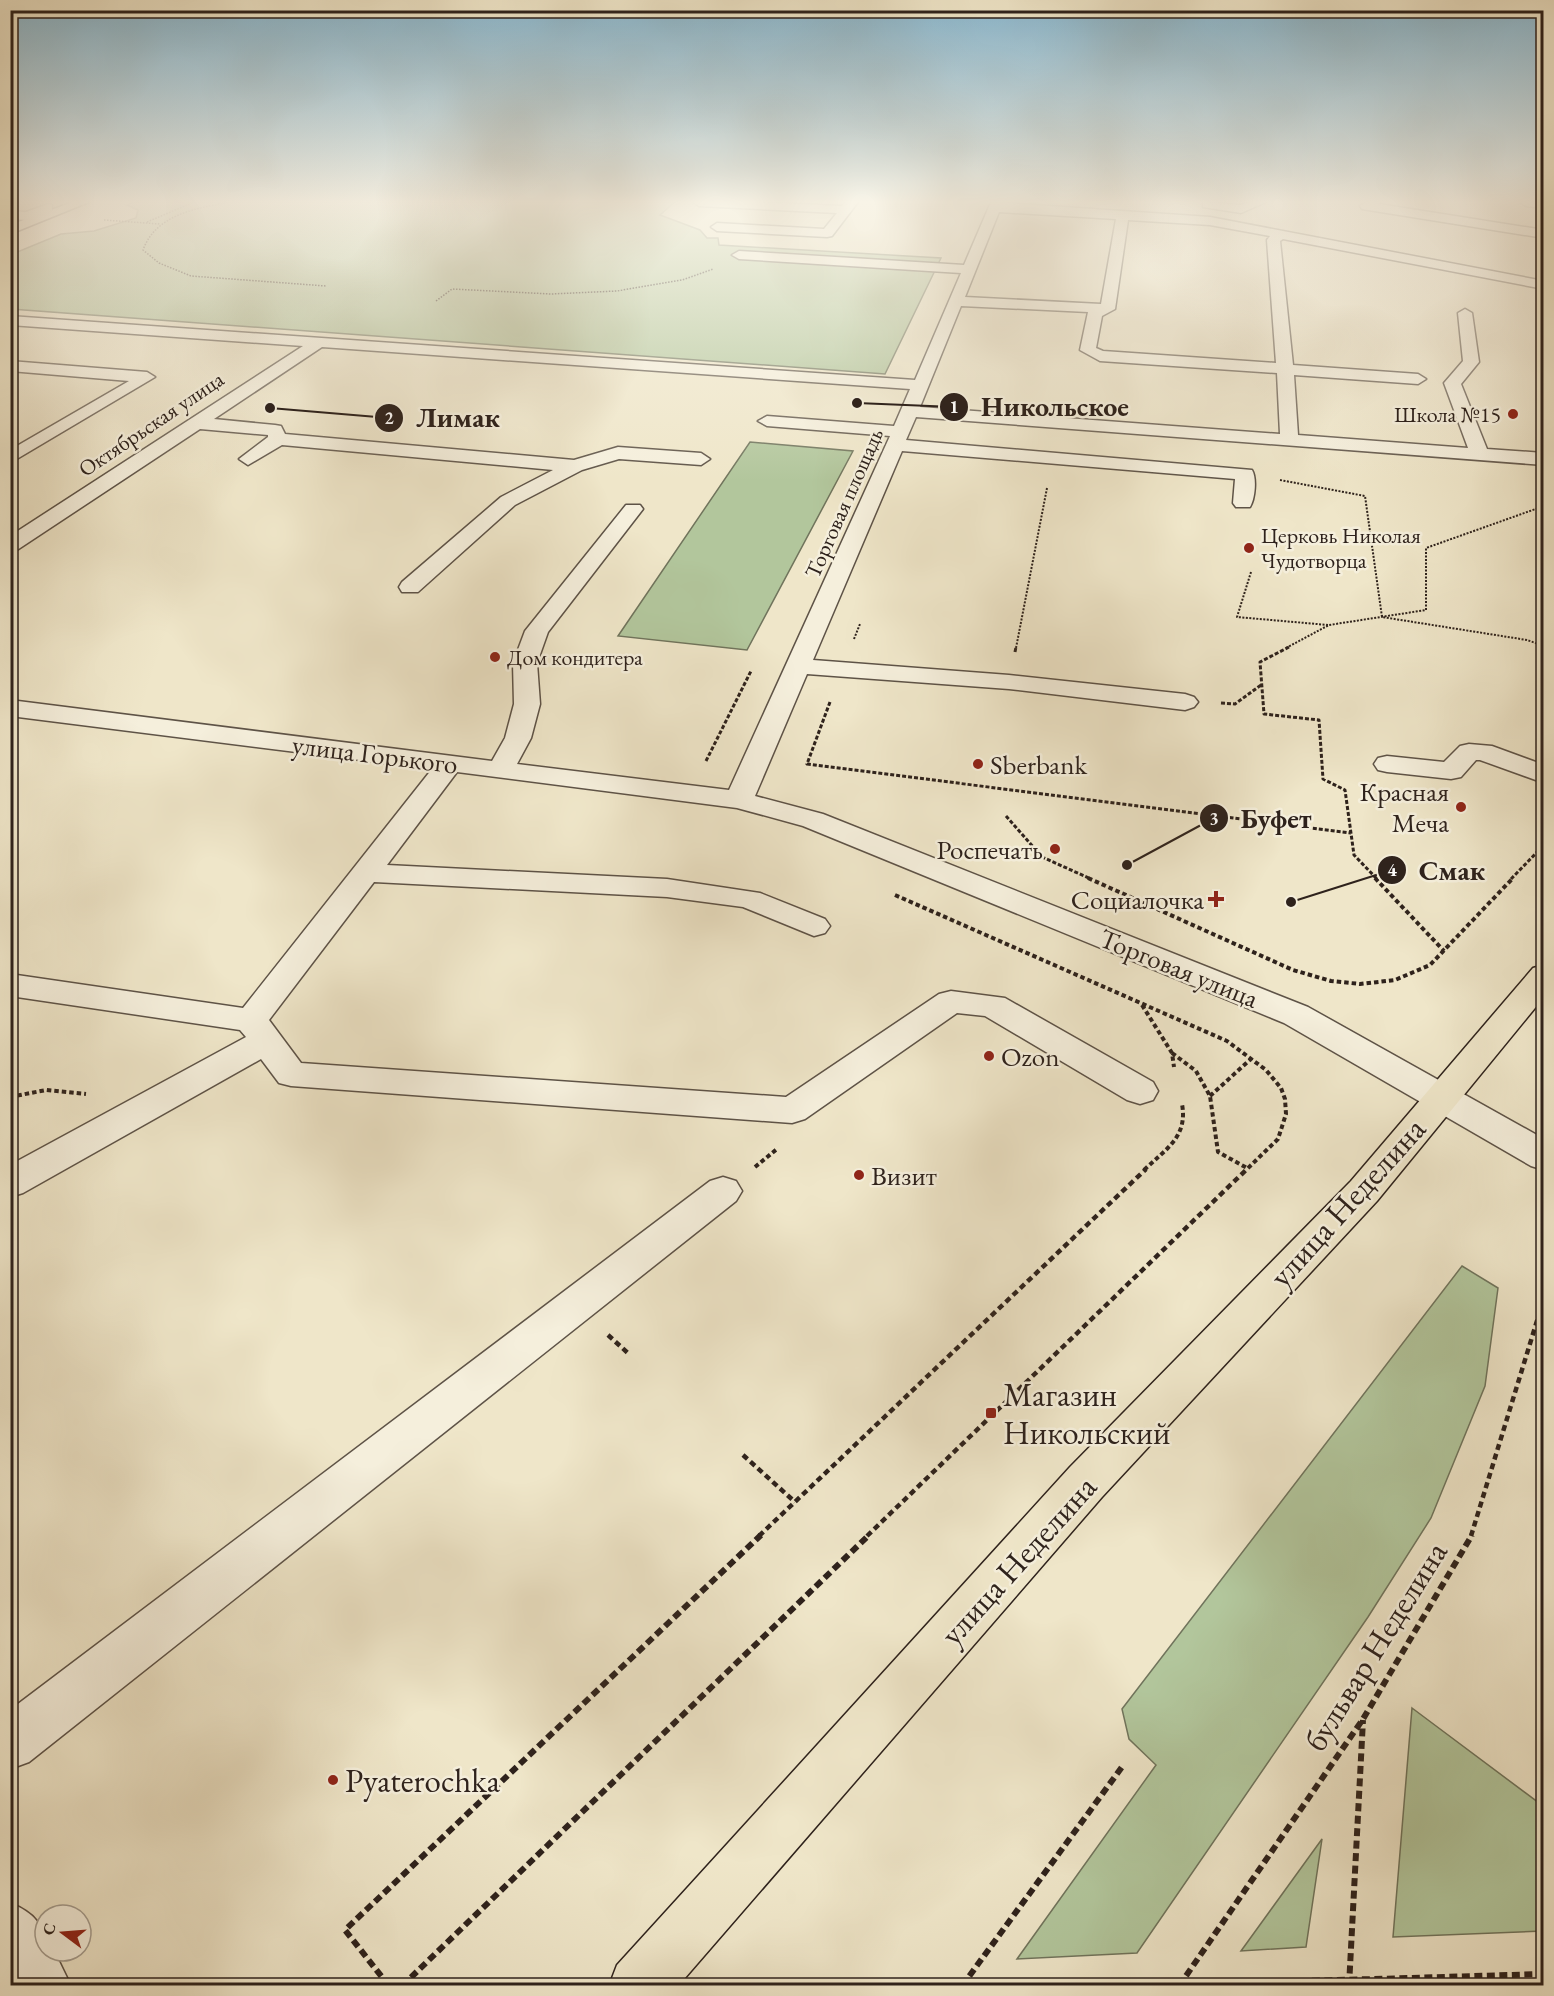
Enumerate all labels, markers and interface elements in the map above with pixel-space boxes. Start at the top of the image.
street label: Октябрьская улица [73,364,230,483]
callout: Никольское [939,384,1141,430]
text: Никольское [981,388,1129,424]
callout: Лимак [374,395,512,441]
text: 1 [949,395,959,418]
text: Лимак [416,399,500,435]
place label: Школа №15 [1394,400,1501,429]
text: 2 [384,406,394,429]
marker: Школа №15 [1506,407,1520,421]
street label: Торговая площадь [798,423,890,583]
place label: Церковь Николая Чудотворца [1261,521,1421,575]
marker: Церковь Николая Чудотворца [1242,541,1256,555]
place label: Дом кондитера [507,643,643,672]
marker: Дом кондитера [488,650,502,664]
street label: улица Горького [290,726,460,782]
place label: Sberbank [990,747,1087,782]
marker: Sberbank [971,757,985,771]
place label: Красная Меча [1359,774,1449,840]
callout: Буфет [1199,795,1324,841]
text: Буфет [1241,800,1312,836]
marker: Красная Меча [1454,800,1468,814]
text: 3 [1209,807,1219,830]
place label: Роспечать [937,832,1043,867]
marker: Роспечать [1048,842,1062,856]
callout: Смак [1377,847,1498,893]
text: Смак [1419,852,1486,888]
text: 4 [1387,858,1397,881]
place label: Социалочка [1071,882,1204,917]
marker: Социалочка [1209,892,1223,906]
street label: Торговая улица [1094,920,1264,1016]
place label: Ozon [1001,1039,1059,1074]
marker: Ozon [982,1049,996,1063]
street label: улица Неделина [1259,1107,1435,1296]
place label: Визит [871,1158,937,1193]
marker: Визит [852,1168,866,1182]
place label: Магазин Никольский [1003,1373,1171,1454]
marker: Магазин Никольский [984,1406,998,1420]
street label: улица Неделина [930,1465,1106,1654]
street label: бульвар Неделина [1293,1532,1457,1759]
place label: Pyaterochka [345,1759,501,1802]
marker: Pyaterochka [326,1773,340,1787]
north arrow [33,1903,93,1963]
text: С [37,1921,61,1937]

